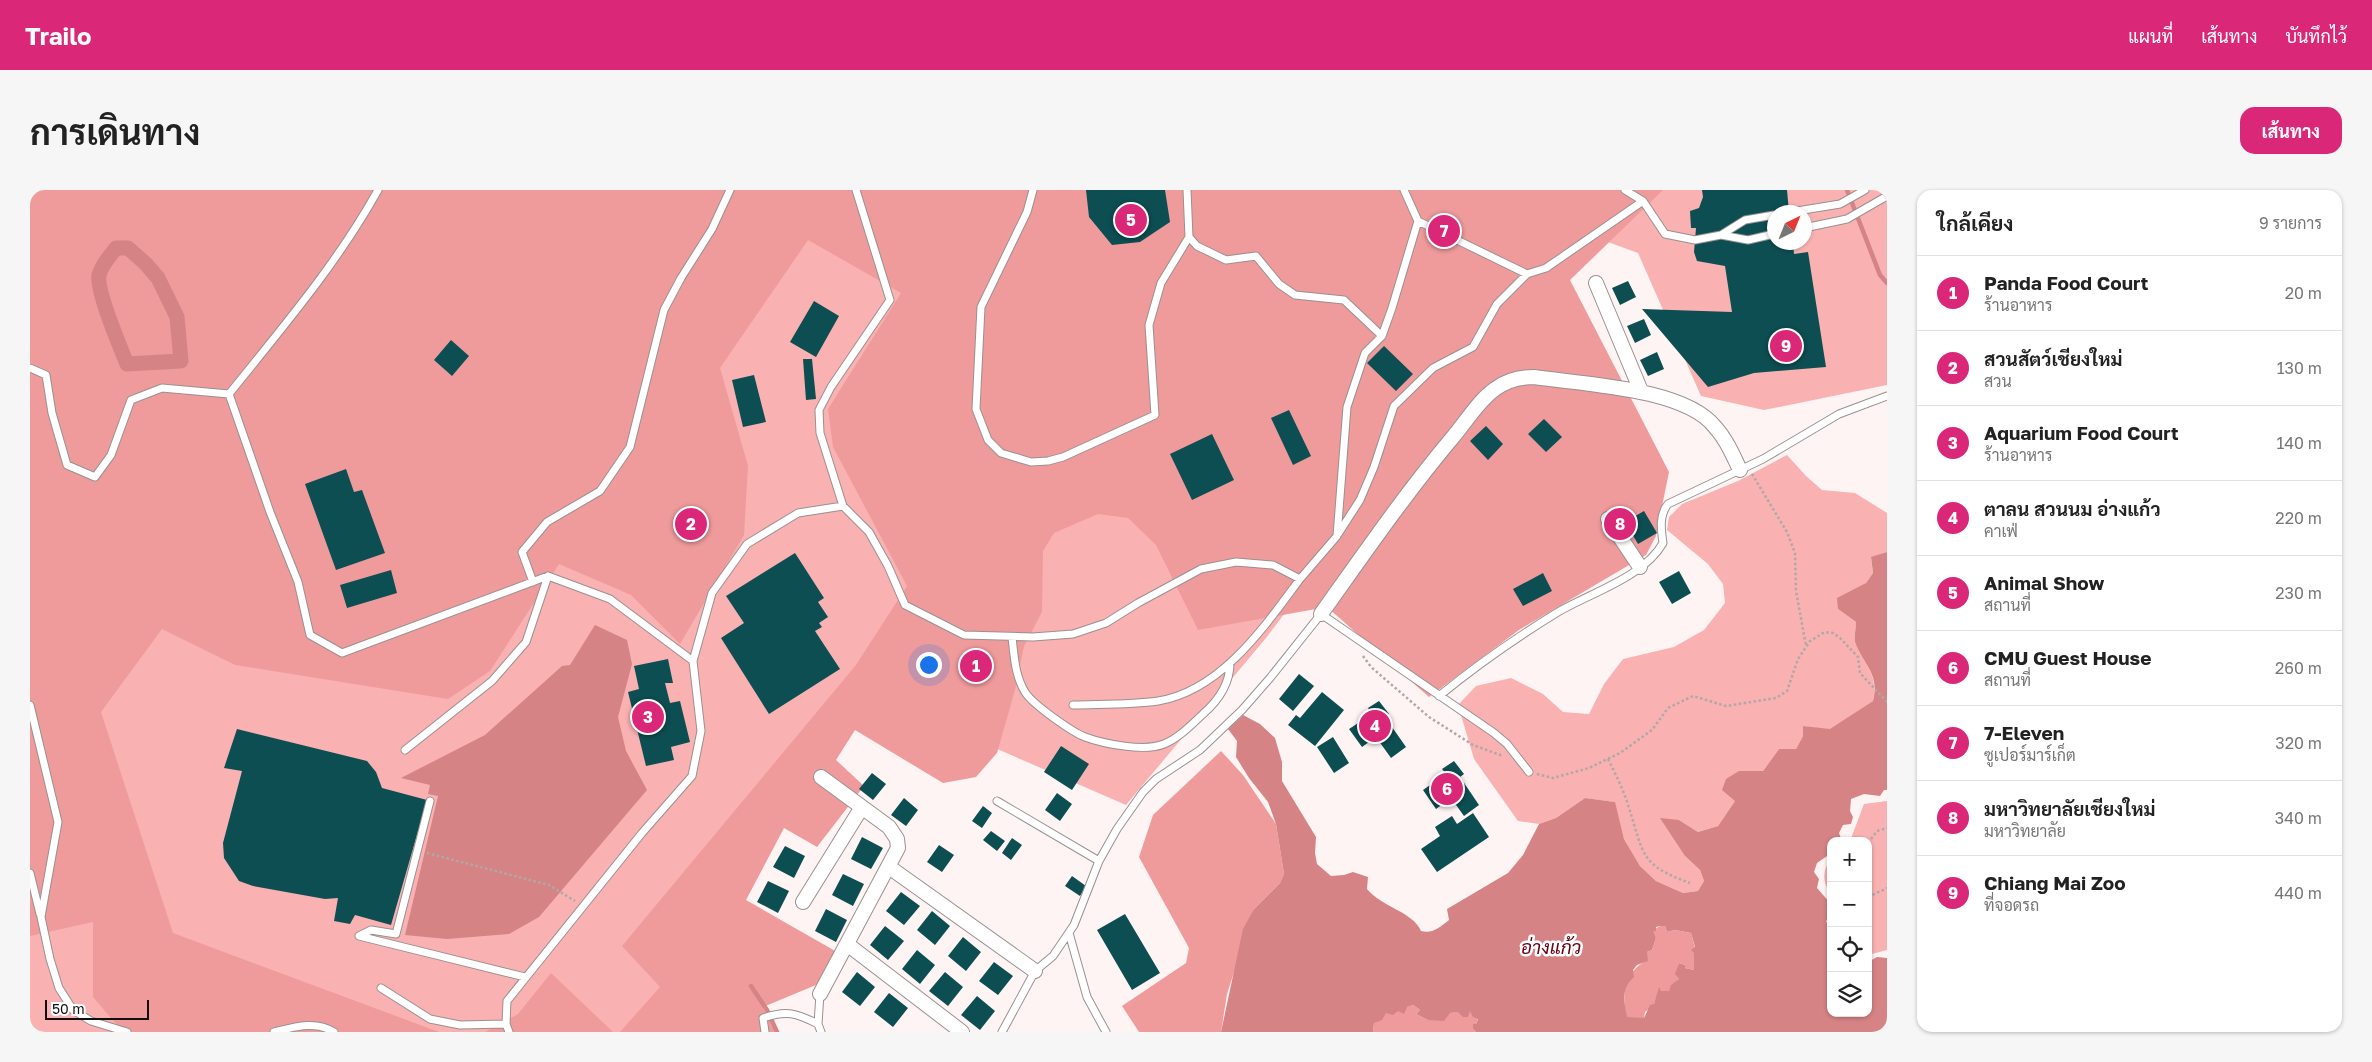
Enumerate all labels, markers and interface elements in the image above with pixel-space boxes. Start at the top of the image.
text: Trailo [25,21,91,50]
text: แผนที่ [2128,25,2173,47]
text: เส้นทาง [2201,25,2257,47]
text: บันทึกไว้ [2285,25,2347,47]
button: เส้นทาง [2240,107,2342,154]
text: การเดินทาง [30,111,200,153]
pin: 5 [1115,201,1147,239]
north arrow [1767,205,1812,250]
text: ใกล้เคียง [1937,210,2013,236]
pin: 7 [1428,212,1460,250]
text: 9 รายการ [2259,213,2322,233]
text: Panda Food Court [1984,271,2148,294]
text: 1 [1949,283,1957,303]
text: 20 m [2285,283,2322,303]
text: ร้านอาหาร [1984,295,2053,315]
pin: 9 [1770,327,1802,365]
text: สวนสัตว์เชียงใหม่ [1984,347,2123,370]
text: 2 [1948,358,1958,378]
text: 130 m [2277,358,2322,378]
text: สวน [1984,371,2012,391]
text: Aquarium Food Court [1984,421,2179,444]
text: 3 [1948,433,1958,453]
text: 140 m [2276,433,2322,453]
text: ร้านอาหาร [1984,445,2053,465]
text: ตาลน สวนนม อ่างแก้ว [1984,497,2161,520]
pin: 2 [675,505,707,543]
pin: 8 [1604,505,1636,543]
text: 4 [1948,508,1958,528]
text: 220 m [2275,508,2322,528]
text: คาเฟ่ [1984,521,2018,541]
text: Animal Show [1984,571,2104,594]
text: 5 [1948,583,1958,603]
text: 230 m [2275,583,2322,603]
text: สถานที่ [1984,595,2031,615]
text: CMU Guest House [1984,646,2151,669]
pin: 1 [960,647,992,685]
your location [916,652,942,678]
text: 6 [1948,658,1958,678]
text: 260 m [2275,658,2322,678]
text: สถานที่ [1984,670,2031,690]
pin: 3 [632,698,664,736]
pin: 4 [1359,707,1391,745]
text: 7-Eleven [1984,721,2064,744]
text: 7 [1949,733,1957,753]
text: 320 m [2275,733,2322,753]
text: ซูเปอร์มาร์เก็ต [1984,745,2076,765]
pin: 6 [1431,770,1463,808]
text: มหาวิทยาลัยเชียงใหม่ [1984,797,2156,820]
text: 8 [1948,808,1958,828]
text: 340 m [2275,808,2322,828]
text: มหาวิทยาลัย [1984,821,2066,841]
map controls [1827,837,1872,1017]
button: + [1827,837,1872,882]
text: Chiang Mai Zoo [1984,871,2126,894]
button: − [1827,882,1872,927]
text: 9 [1948,883,1958,903]
text: 440 m [2274,883,2322,903]
text: ที่จอดรถ [1984,895,2039,915]
button: locate [1827,927,1872,972]
water label: อ่างแก้ว [1521,935,1581,958]
button: layers [1827,972,1872,1017]
scale bar [45,997,149,1020]
text: 50 m [52,1000,85,1017]

